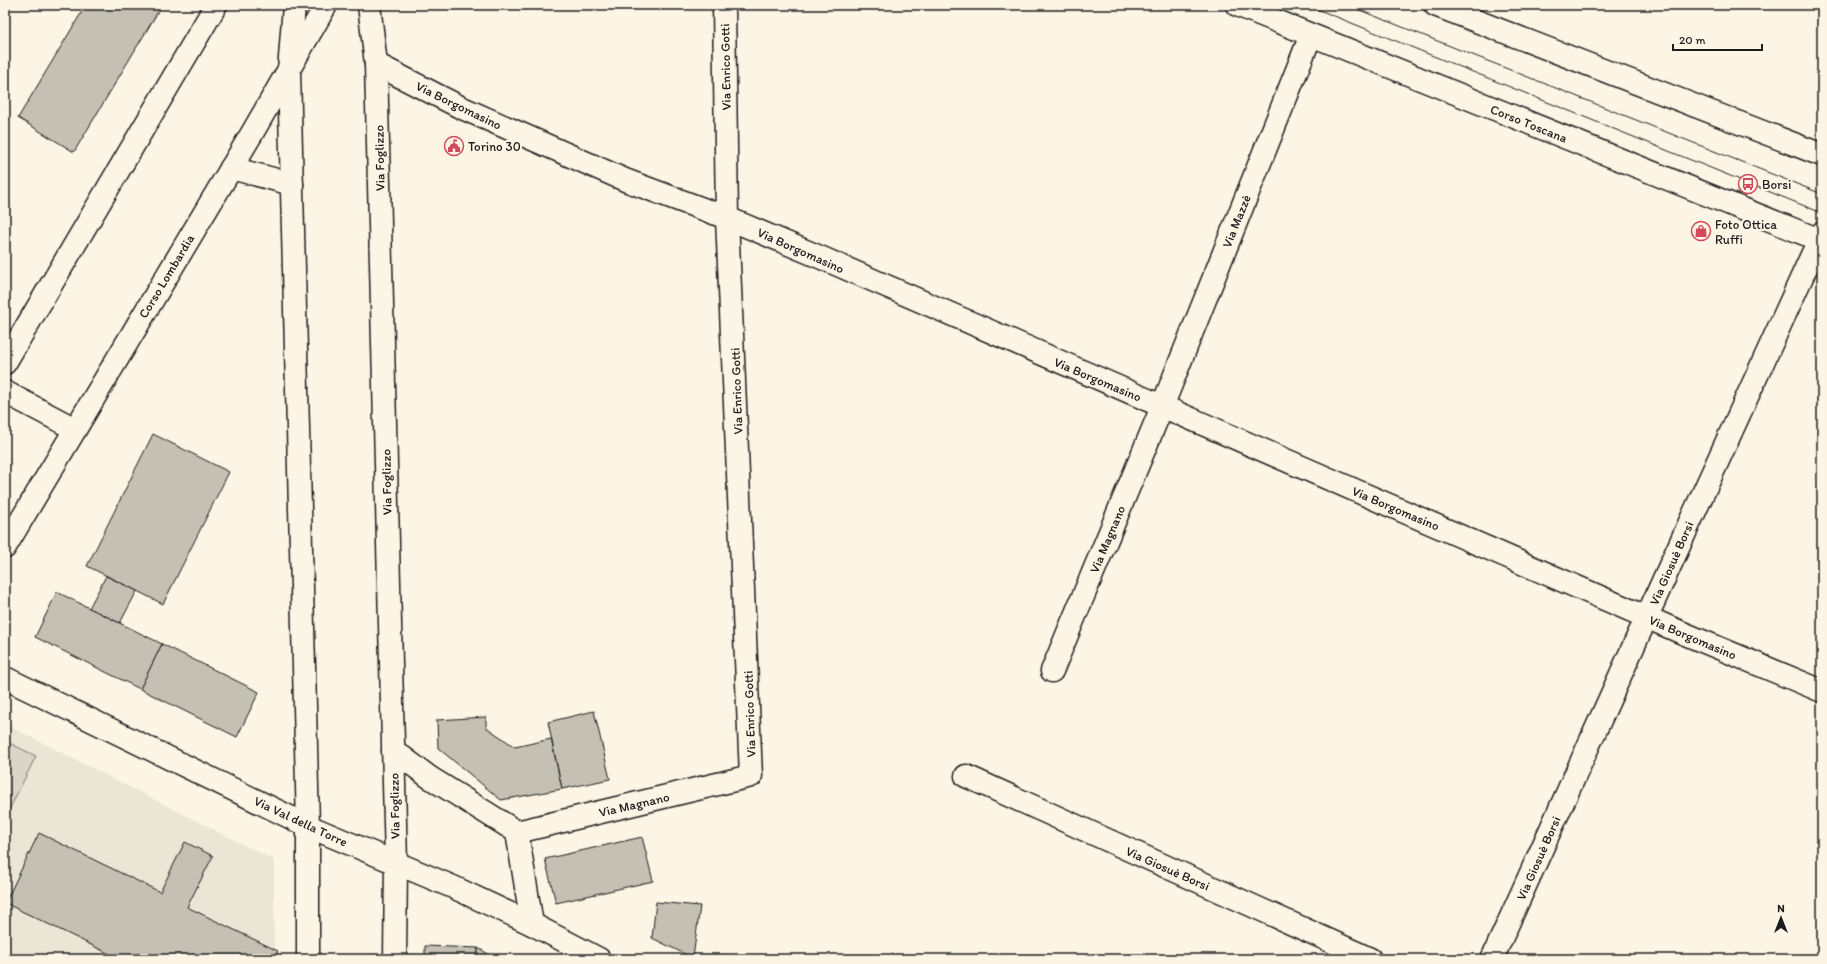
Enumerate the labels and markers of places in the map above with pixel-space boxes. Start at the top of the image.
public building icon: Torino 30 [443,135,465,157]
place label: Torino 30 [468,139,521,154]
bus stop icon: Borsi [1737,173,1759,195]
place label: Borsi [1762,177,1791,192]
place label: Foto Ottica Ruffi [1715,217,1777,247]
shop icon: Foto Ottica Ruffi [1690,220,1712,242]

